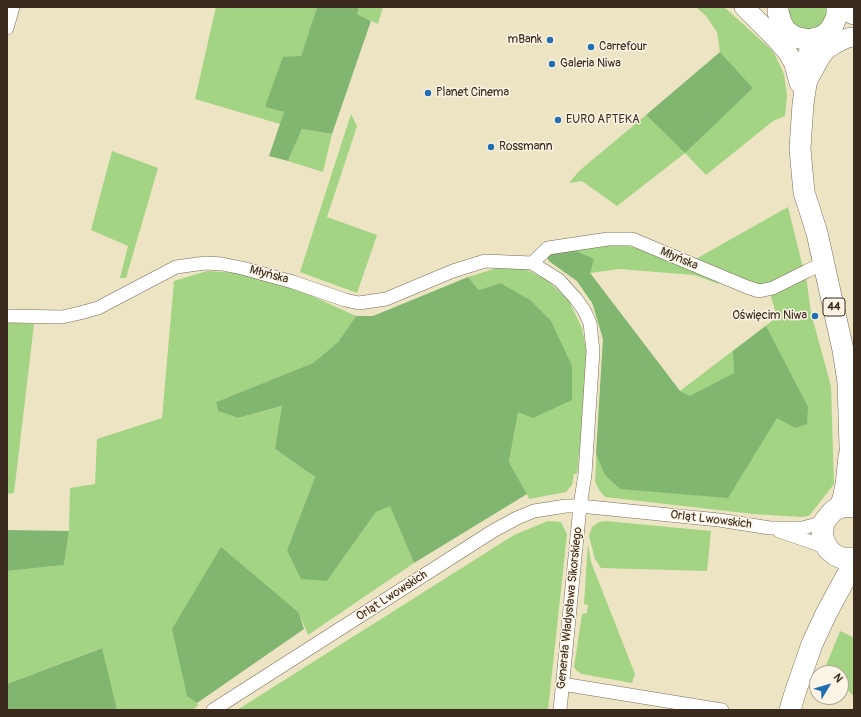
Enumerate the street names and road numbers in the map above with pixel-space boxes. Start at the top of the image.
street label: Młyńska [658,245,700,273]
street label: Młyńska [248,263,290,287]
road number: 44 [823,298,845,316]
street label: Orląt Lwowskich [669,508,753,532]
street label: Generała Władysława Sikorskiego [554,526,586,690]
street label: Orląt Lwowskich [354,568,430,624]

